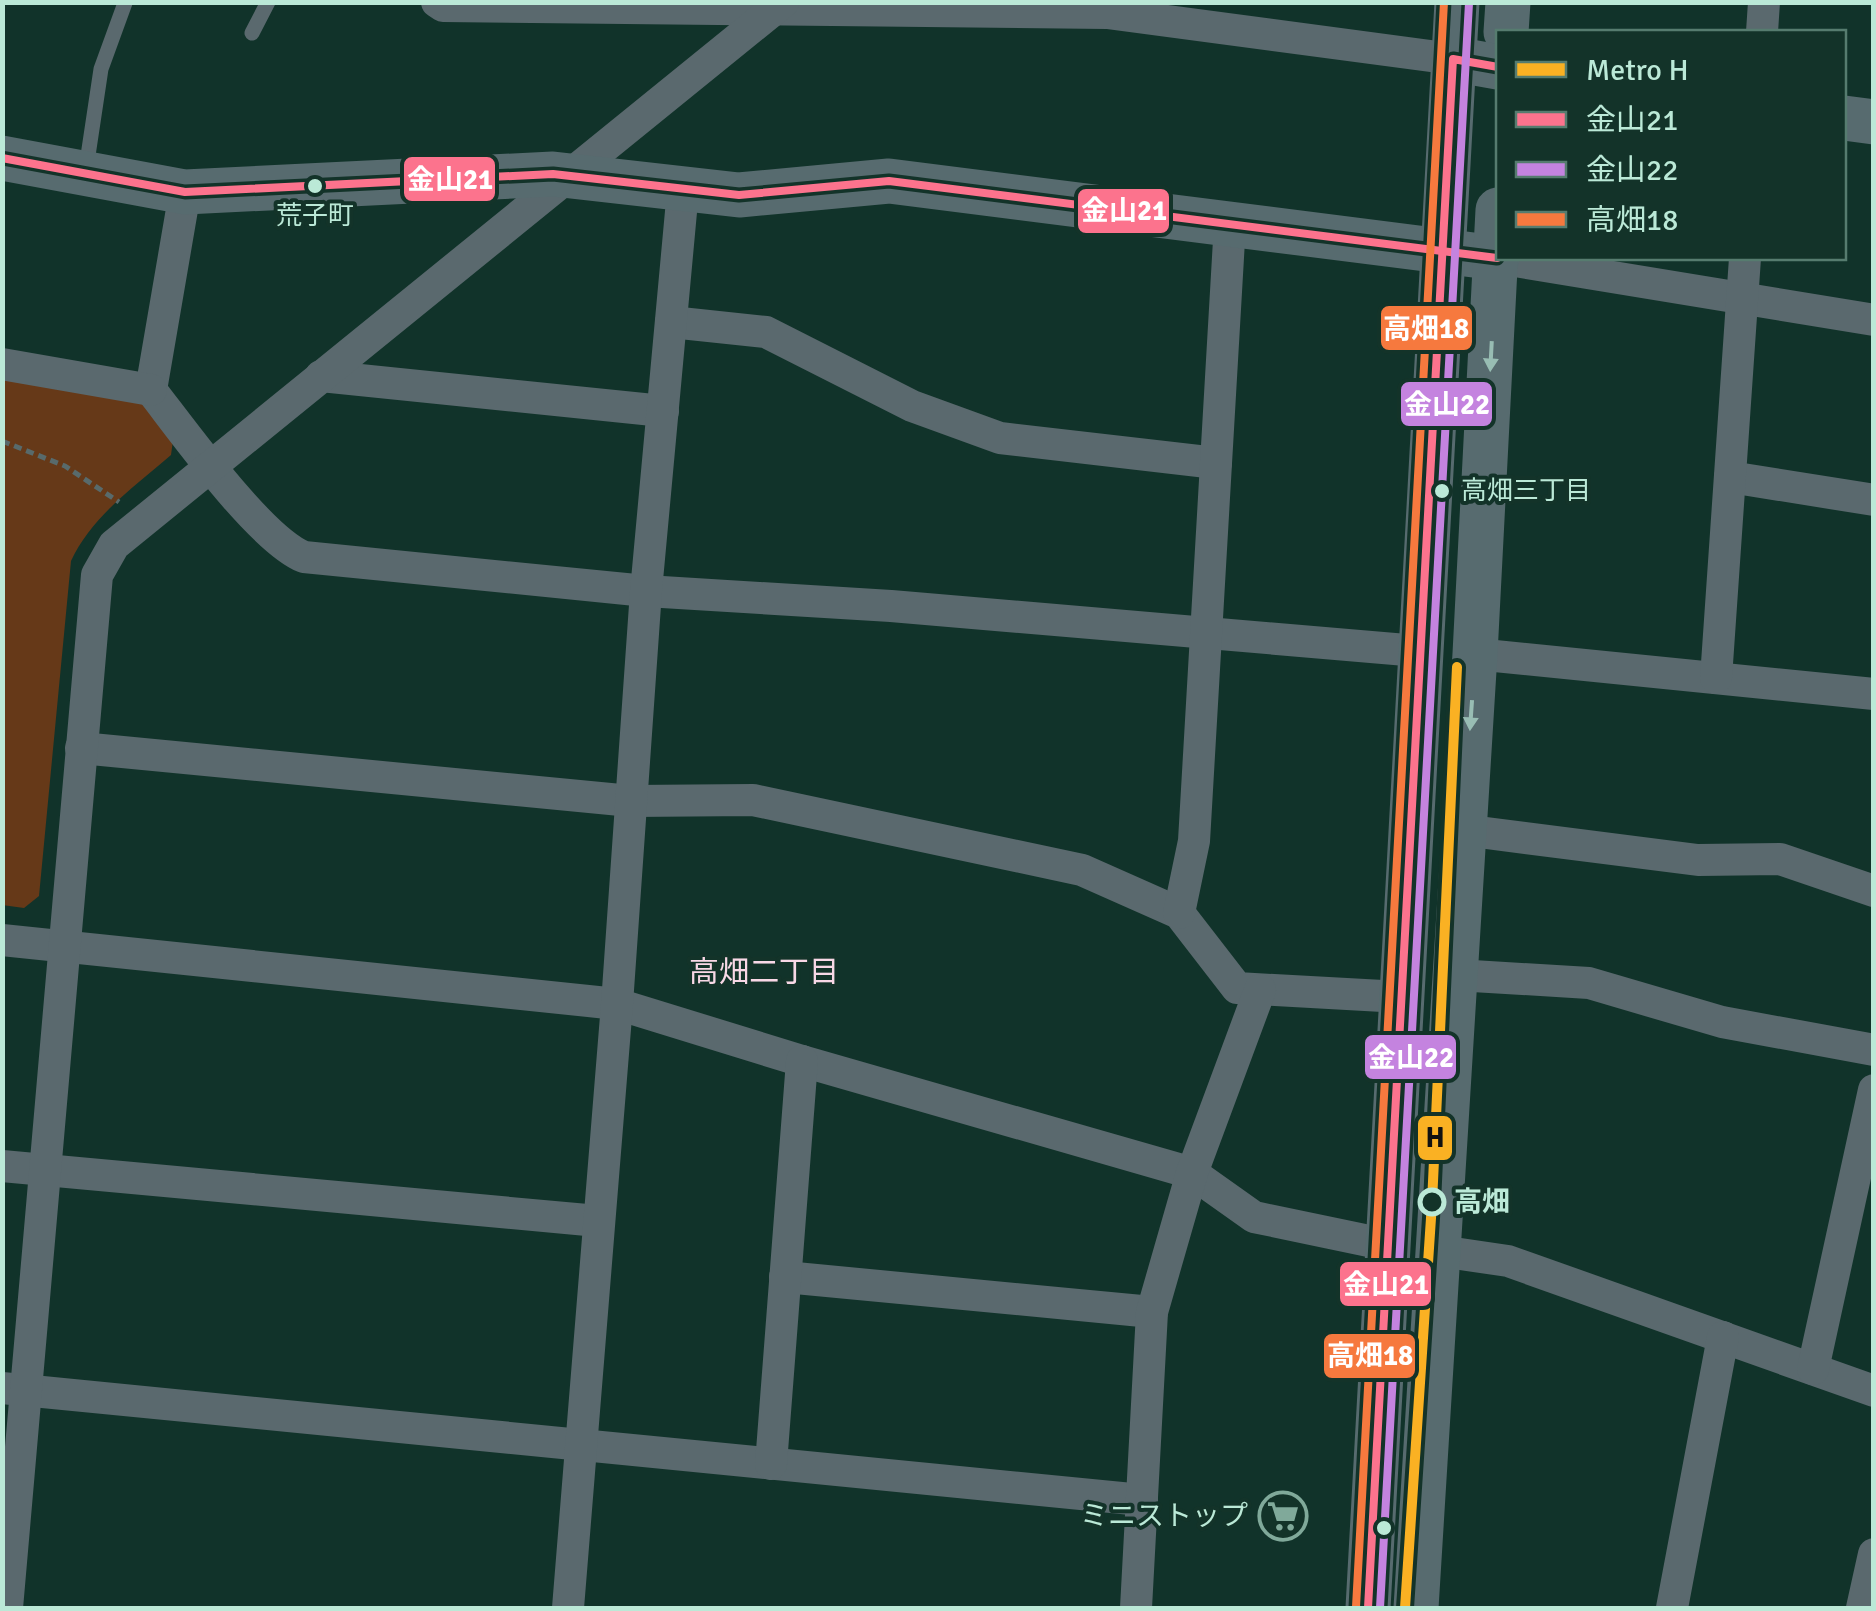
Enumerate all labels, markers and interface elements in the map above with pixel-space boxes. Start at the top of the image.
legend [1496,30,1846,260]
text: Metro H [1586,52,1689,89]
text: 金山21 [1586,102,1678,139]
text: 金山22 [1586,152,1678,189]
line badge: 金山21 [402,155,497,203]
text: 金山21 [407,163,493,197]
marker: 荒子町 [305,176,325,196]
line badge: 金山21 [1076,187,1171,235]
text: 金山21 [1081,194,1167,228]
place label: 荒子町 [276,200,354,232]
text: 高畑18 [1586,202,1678,239]
line badge: 高畑18 [1379,304,1474,352]
text: 高畑18 [1383,312,1469,346]
one-way arrow [1483,340,1499,372]
line badge: 金山22 [1399,380,1494,428]
text: 金山22 [1404,388,1490,422]
place label: 高畑三丁目 [1461,475,1591,507]
marker: 高畑三丁目 [1432,481,1452,501]
one-way arrow [1463,700,1479,732]
district label: 高畑二丁目 [689,954,839,991]
line badge: 金山22 [1363,1033,1458,1081]
text: 金山22 [1368,1041,1454,1075]
line badge: H [1416,1114,1454,1162]
text: H [1425,1121,1445,1155]
place label: 高畑 [1454,1185,1510,1219]
marker: 高畑 [1419,1189,1445,1215]
line badge: 金山21 [1338,1260,1433,1308]
text: 金山21 [1343,1268,1429,1302]
line badge: 高畑18 [1322,1332,1417,1380]
text: 高畑18 [1327,1339,1413,1373]
supermarket icon: ミニストップ [1257,1490,1309,1542]
place label: ミニストップ [1080,1499,1248,1533]
unlabelled marker [1374,1518,1394,1538]

